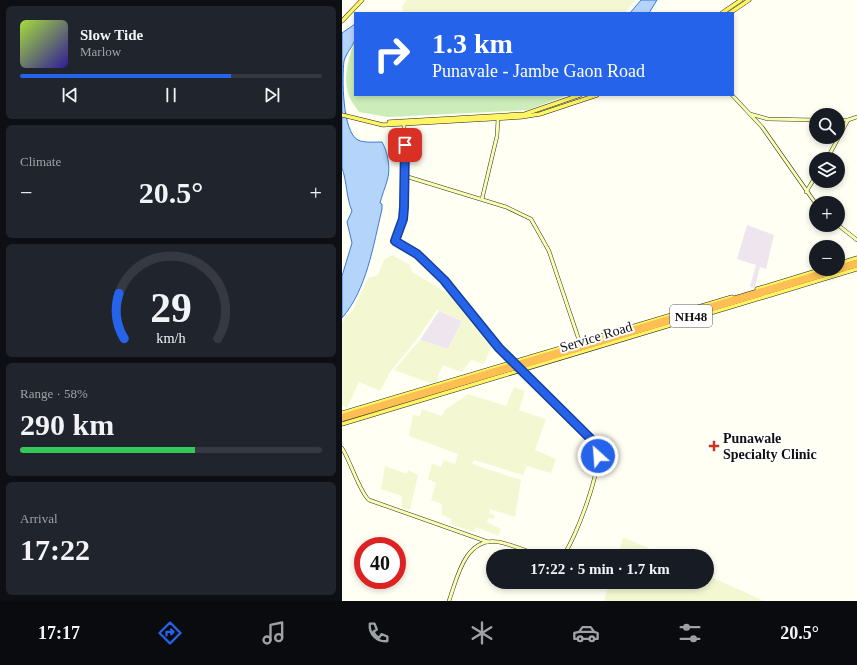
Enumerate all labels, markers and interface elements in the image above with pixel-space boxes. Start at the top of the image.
text: Slow Tide [80,27,143,43]
icon: right [366,28,418,80]
text: 1.3 km [432,28,513,59]
text: Marlow [80,44,121,59]
text: Punavale - Jambe Gaon Road [432,61,645,81]
icon: previous [59,84,81,106]
icon: pause [160,84,182,106]
icon: next [261,84,283,106]
map controls [809,108,845,276]
button: search [809,108,845,144]
pin [388,128,422,162]
icon: arrive [394,134,416,156]
button: layers [809,152,845,188]
text: Climate [20,154,61,169]
text: 20.5° [139,176,203,209]
text: − [20,180,32,205]
text: + [310,180,322,205]
button: + [809,196,845,232]
button: − [809,240,845,276]
text: 29 [150,284,192,330]
road number: NH48 [670,305,712,327]
street label: Service Road [558,319,634,355]
text: km/h [156,329,186,345]
text: Range · 58% [20,386,88,401]
text: 290 km [20,408,114,441]
place label: Punawale Specialty Clinic [723,431,817,462]
position arrow [577,435,619,477]
marker: Punawale Specialty Clinic [708,440,720,452]
text: Arrival [20,511,58,526]
text: 17:22 [20,533,90,566]
speed limit sign: 40 [354,537,406,589]
text: 17:22 · 5 min · 1.7 km [530,561,670,577]
icon: directions [156,619,184,647]
icon: music [260,619,288,647]
icon: phone [364,619,392,647]
icon: climate [468,619,496,647]
icon: car [572,619,600,647]
icon: filters [676,619,704,647]
text: 17:17 [38,623,80,643]
text: 20.5° [780,623,819,643]

